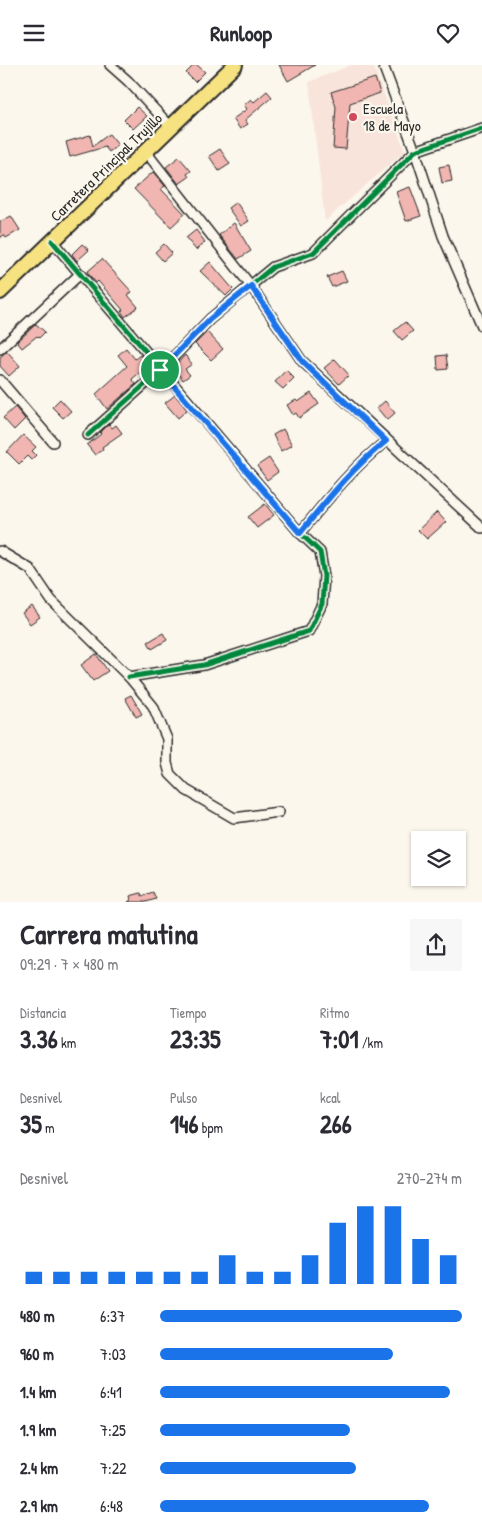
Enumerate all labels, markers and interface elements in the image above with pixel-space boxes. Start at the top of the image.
text: Runloop [210,18,272,48]
icon: menu [20,19,48,47]
icon: heart [434,19,462,47]
place label: Escuela 18 de Mayo [363,98,421,136]
street label: Carretera Principal Trujillo [45,108,167,226]
marker: Escuela 18 de Mayo [347,111,359,123]
pin [139,349,181,391]
icon: arrive [146,356,174,384]
map controls [411,831,466,886]
button: layers [411,831,466,886]
text: Carrera matutina [20,915,198,953]
button: share [410,919,462,971]
text: 09:29 · 7 × 480 m [20,953,118,975]
text: Distancia [20,1003,66,1022]
text: Tiempo [170,1003,206,1022]
text: Ritmo [320,1003,349,1022]
text: 3.36 [20,1022,58,1056]
text: 23:35 [170,1022,220,1056]
text: 7:01 [320,1022,358,1056]
text: km [58,1033,76,1052]
text: /km [358,1033,383,1052]
text: Desnivel [20,1088,62,1107]
text: Pulso [170,1088,197,1107]
text: kcal [320,1088,340,1107]
text: 35 [20,1107,42,1141]
text: 146 [170,1107,198,1141]
text: 266 [320,1107,352,1141]
text: m [42,1118,55,1137]
text: bpm [198,1118,223,1137]
text: Desnivel [20,1167,68,1189]
text: 270–274 m [397,1167,462,1189]
text: 480 m [20,1305,55,1327]
text: 6:37 [100,1305,125,1327]
text: 960 m [20,1343,54,1365]
text: 7:03 [100,1343,126,1365]
text: 1.4 km [20,1381,56,1403]
text: 6:41 [100,1381,122,1403]
text: 1.9 km [20,1419,56,1441]
text: 7:25 [100,1419,126,1441]
text: 2.4 km [20,1457,58,1479]
text: 7:22 [100,1457,127,1479]
text: 2.9 km [20,1495,58,1517]
text: 6:48 [100,1495,123,1517]

